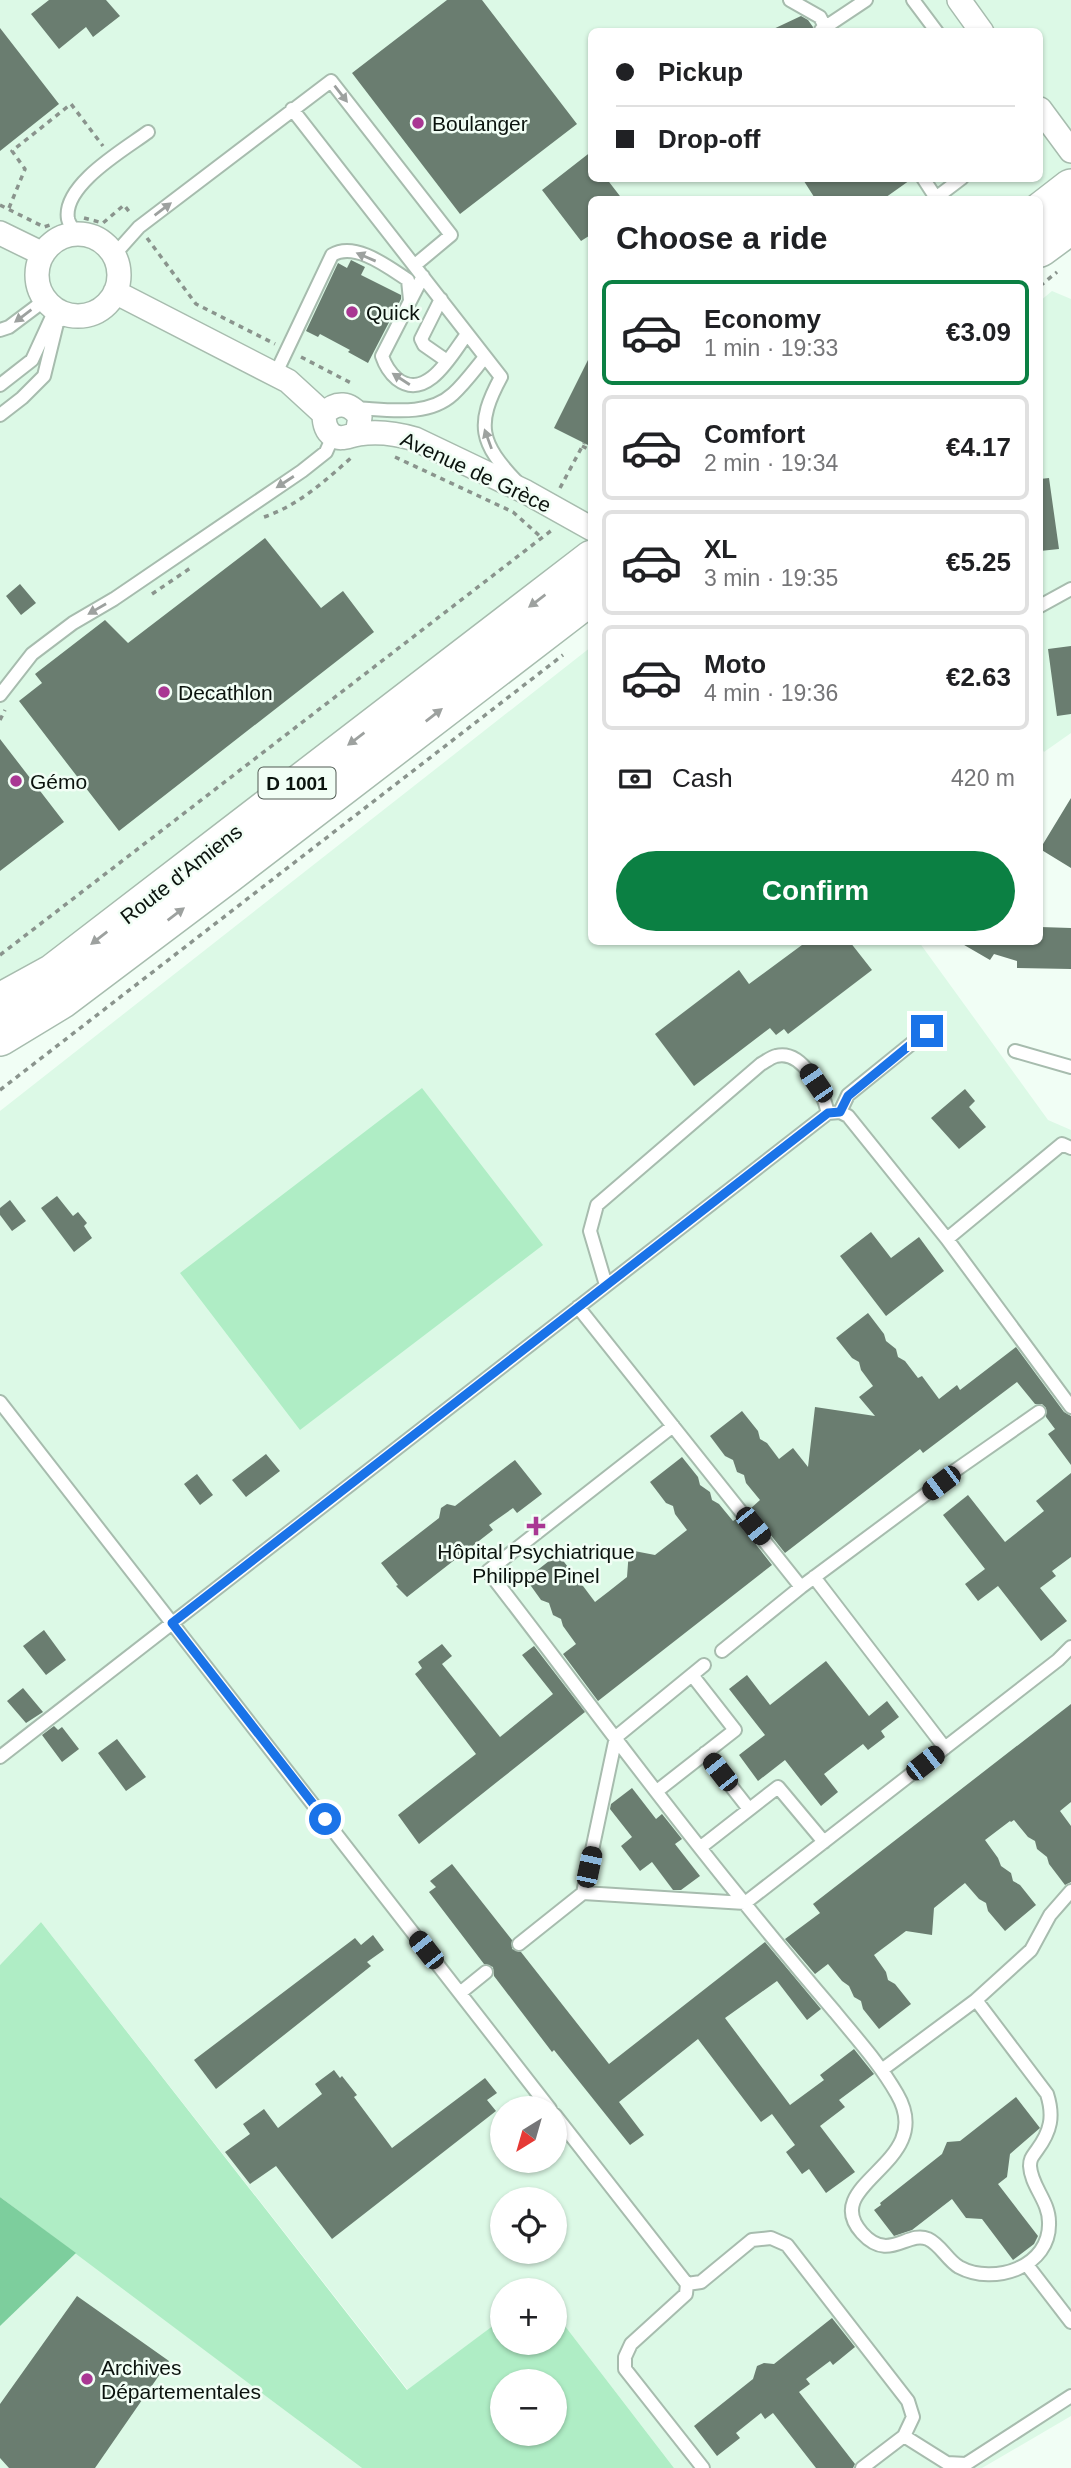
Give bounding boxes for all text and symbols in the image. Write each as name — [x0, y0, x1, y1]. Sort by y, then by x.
text: Pickup — [658, 57, 743, 87]
one-way arrow — [333, 84, 348, 102]
place label: Boulanger — [432, 112, 528, 135]
marker: Boulanger — [410, 115, 426, 131]
text: Drop-off — [658, 124, 761, 154]
one-way arrow — [154, 202, 172, 216]
text: Choose a ride — [616, 220, 828, 256]
one-way arrow — [356, 251, 376, 263]
place label: Quick — [366, 301, 420, 324]
icon: car — [620, 301, 683, 364]
marker: Quick — [344, 304, 360, 320]
text: Economy — [704, 304, 821, 334]
one-way arrow — [15, 309, 33, 324]
text: €3.09 — [946, 317, 1011, 347]
text: 1 min · 19:33 — [704, 335, 838, 361]
one-way arrow — [391, 373, 411, 386]
icon: car — [620, 416, 683, 479]
text: Comfort — [704, 419, 805, 449]
street label: Avenue de Grèce — [397, 427, 555, 517]
one-way arrow — [482, 429, 493, 450]
text: €4.17 — [946, 432, 1011, 462]
text: 2 min · 19:34 — [704, 450, 838, 476]
one-way arrow — [276, 475, 295, 488]
icon: car — [620, 531, 683, 594]
text: XL — [704, 534, 737, 564]
text: €5.25 — [946, 547, 1011, 577]
text: 3 min · 19:35 — [704, 565, 838, 591]
one-way arrow — [528, 593, 546, 607]
one-way arrow — [87, 603, 107, 615]
icon: car — [620, 646, 683, 709]
text: Moto — [704, 649, 766, 679]
text: €2.63 — [946, 662, 1011, 692]
text: 4 min · 19:36 — [704, 680, 838, 706]
place label: Decathlon — [178, 681, 273, 704]
marker: Decathlon — [156, 684, 172, 700]
one-way arrow — [425, 708, 443, 723]
one-way arrow — [347, 731, 365, 745]
icon: cash — [616, 760, 654, 798]
text: Cash — [672, 763, 733, 793]
text: 420 m — [951, 765, 1015, 791]
road number: D 1001 — [258, 768, 336, 798]
place label: Gémo — [30, 770, 87, 793]
marker: Gémo — [8, 773, 24, 789]
street label: Route d'Amiens — [116, 820, 246, 928]
button: Confirm — [616, 851, 1015, 931]
one-way arrow — [167, 907, 185, 921]
one-way arrow — [90, 930, 108, 945]
route end — [911, 1015, 943, 1047]
car — [796, 1060, 837, 1106]
car — [918, 1462, 965, 1504]
car — [732, 1503, 775, 1549]
marker: Hôpital Psychiatrique Philippe Pinel — [526, 1516, 546, 1536]
place label: Hôpital Psychiatrique Philippe Pinel — [437, 1540, 635, 1587]
car — [902, 1742, 949, 1784]
car — [699, 1749, 742, 1795]
route start — [309, 1803, 341, 1835]
car — [575, 1844, 604, 1890]
car — [405, 1927, 448, 1973]
north arrow — [490, 2096, 567, 2174]
map controls — [490, 2096, 567, 2446]
button: locate — [490, 2187, 567, 2264]
button: + — [490, 2278, 567, 2355]
place label: Archives Départementales — [101, 2356, 261, 2403]
button: − — [490, 2369, 567, 2446]
marker: Archives Départementales — [79, 2371, 95, 2387]

